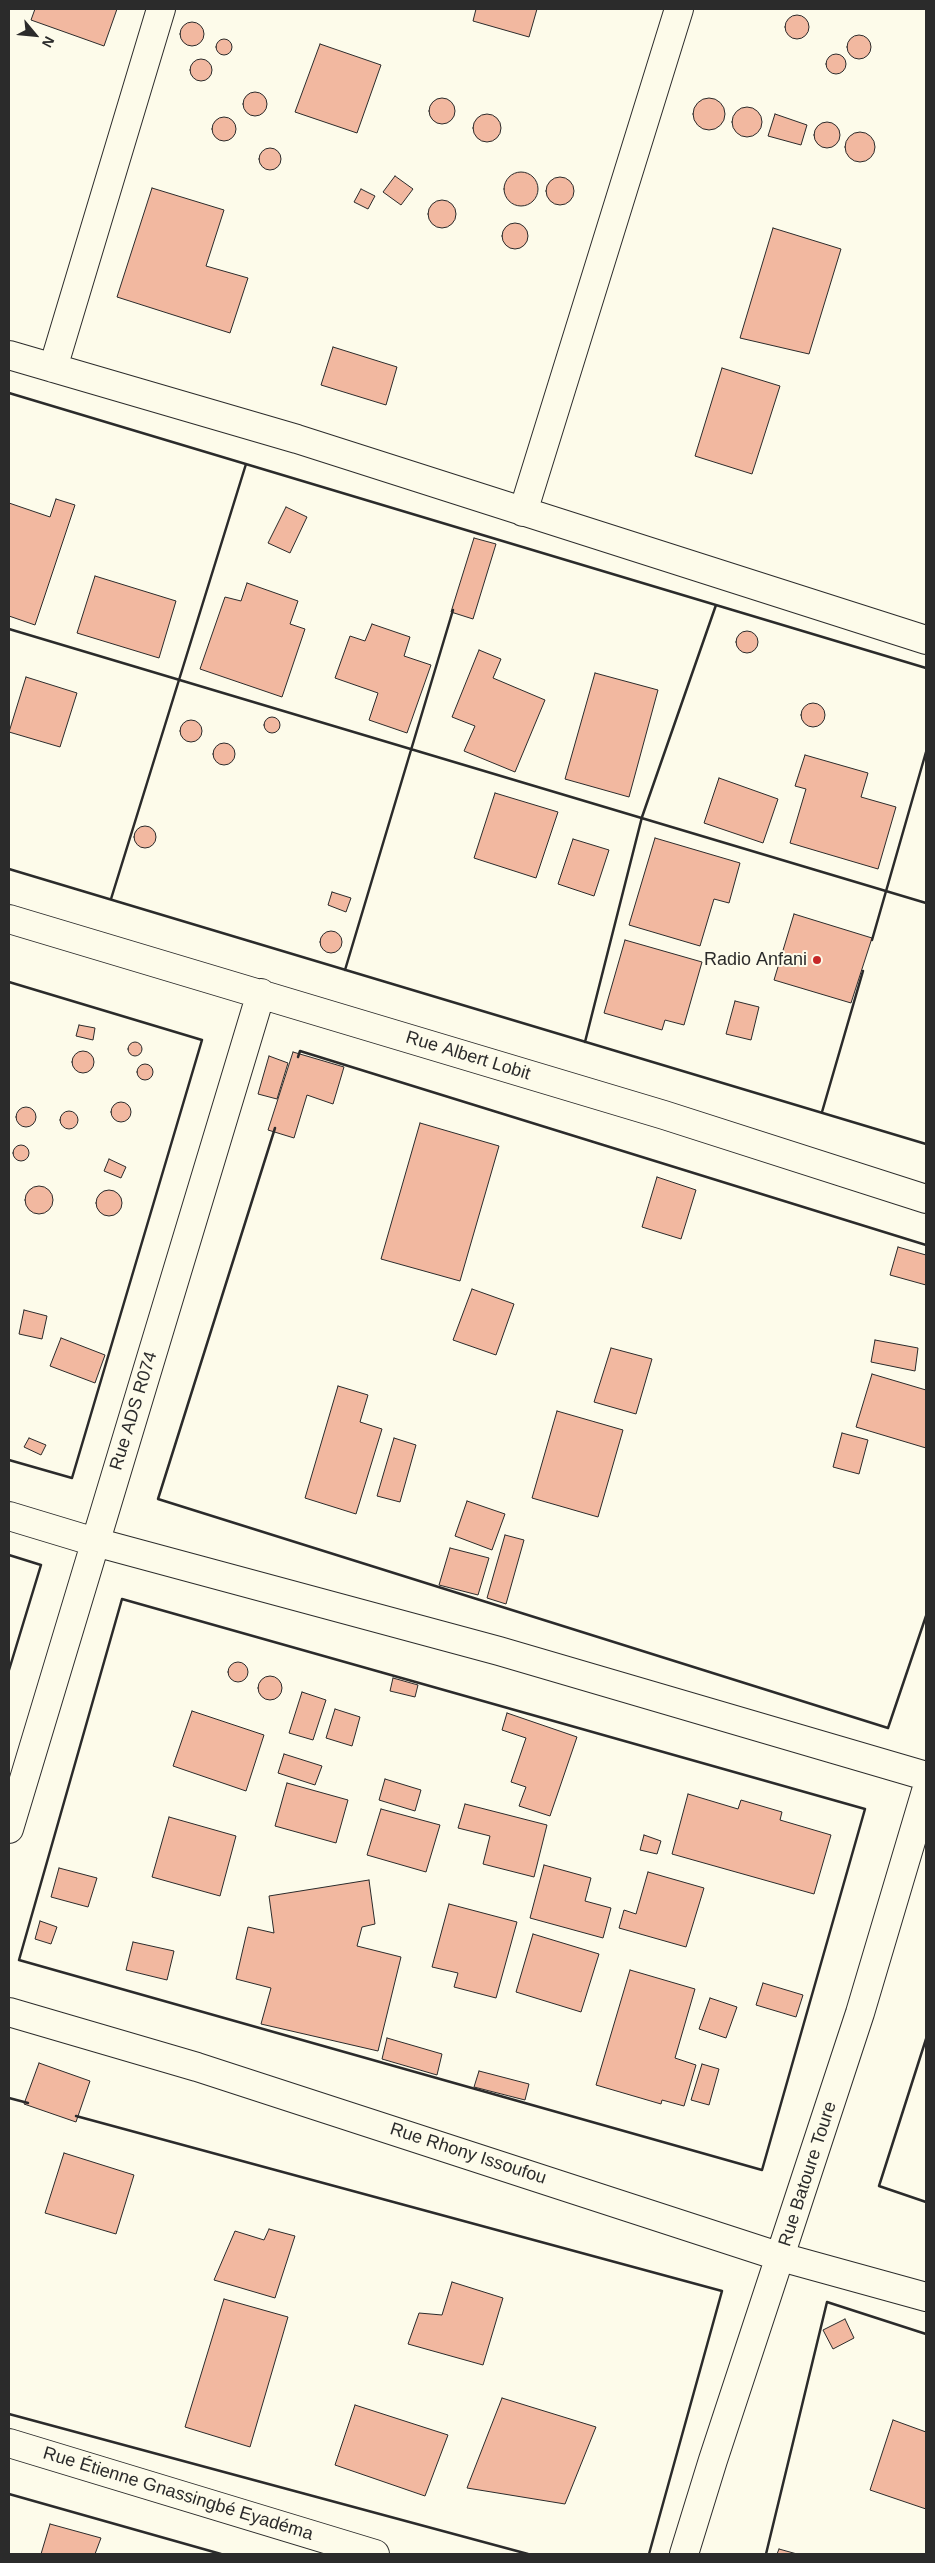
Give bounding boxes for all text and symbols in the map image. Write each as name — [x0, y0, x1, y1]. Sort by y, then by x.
north arrow — [10, 10, 60, 60]
text: N — [39, 34, 58, 50]
place label: Radio Anfani — [704, 949, 807, 971]
marker: Radio Anfani — [811, 954, 823, 966]
street label: Rue Albert Lobit — [403, 1027, 533, 1085]
street label: Rue ADS R074 — [106, 1349, 162, 1473]
street label: Rue Batoure Toure — [774, 2099, 842, 2249]
street label: Rue Rhony Issoufou — [387, 2119, 549, 2189]
street label: Rue Étienne Gnassingbé Eyadéma — [40, 2443, 316, 2545]

